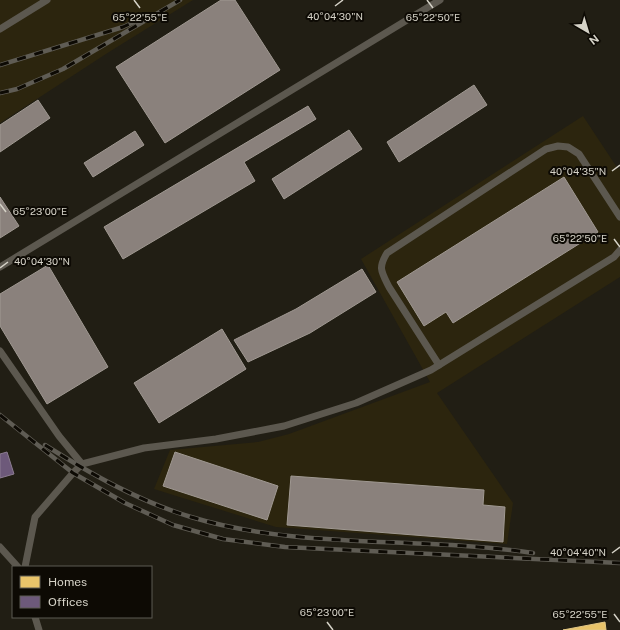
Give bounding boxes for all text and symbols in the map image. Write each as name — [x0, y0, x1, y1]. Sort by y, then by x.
text: 40°04'30"N — [307, 10, 363, 22]
text: 65°22'55"E — [113, 11, 167, 23]
text: 65°22'50"E — [406, 11, 460, 23]
north arrow — [568, 12, 608, 52]
text: N — [587, 33, 601, 47]
text: 40°04'35"N — [550, 165, 606, 177]
text: 65°23'00"E — [13, 205, 67, 217]
text: 65°22'50"E — [553, 232, 607, 244]
text: 40°04'30"N — [14, 255, 70, 267]
text: 40°04'40"N — [550, 546, 606, 558]
legend — [12, 566, 152, 618]
text: Homes — [48, 575, 87, 589]
text: Offices — [48, 595, 88, 609]
text: 65°23'00"E — [300, 606, 354, 618]
text: 65°22'55"E — [553, 608, 607, 620]

